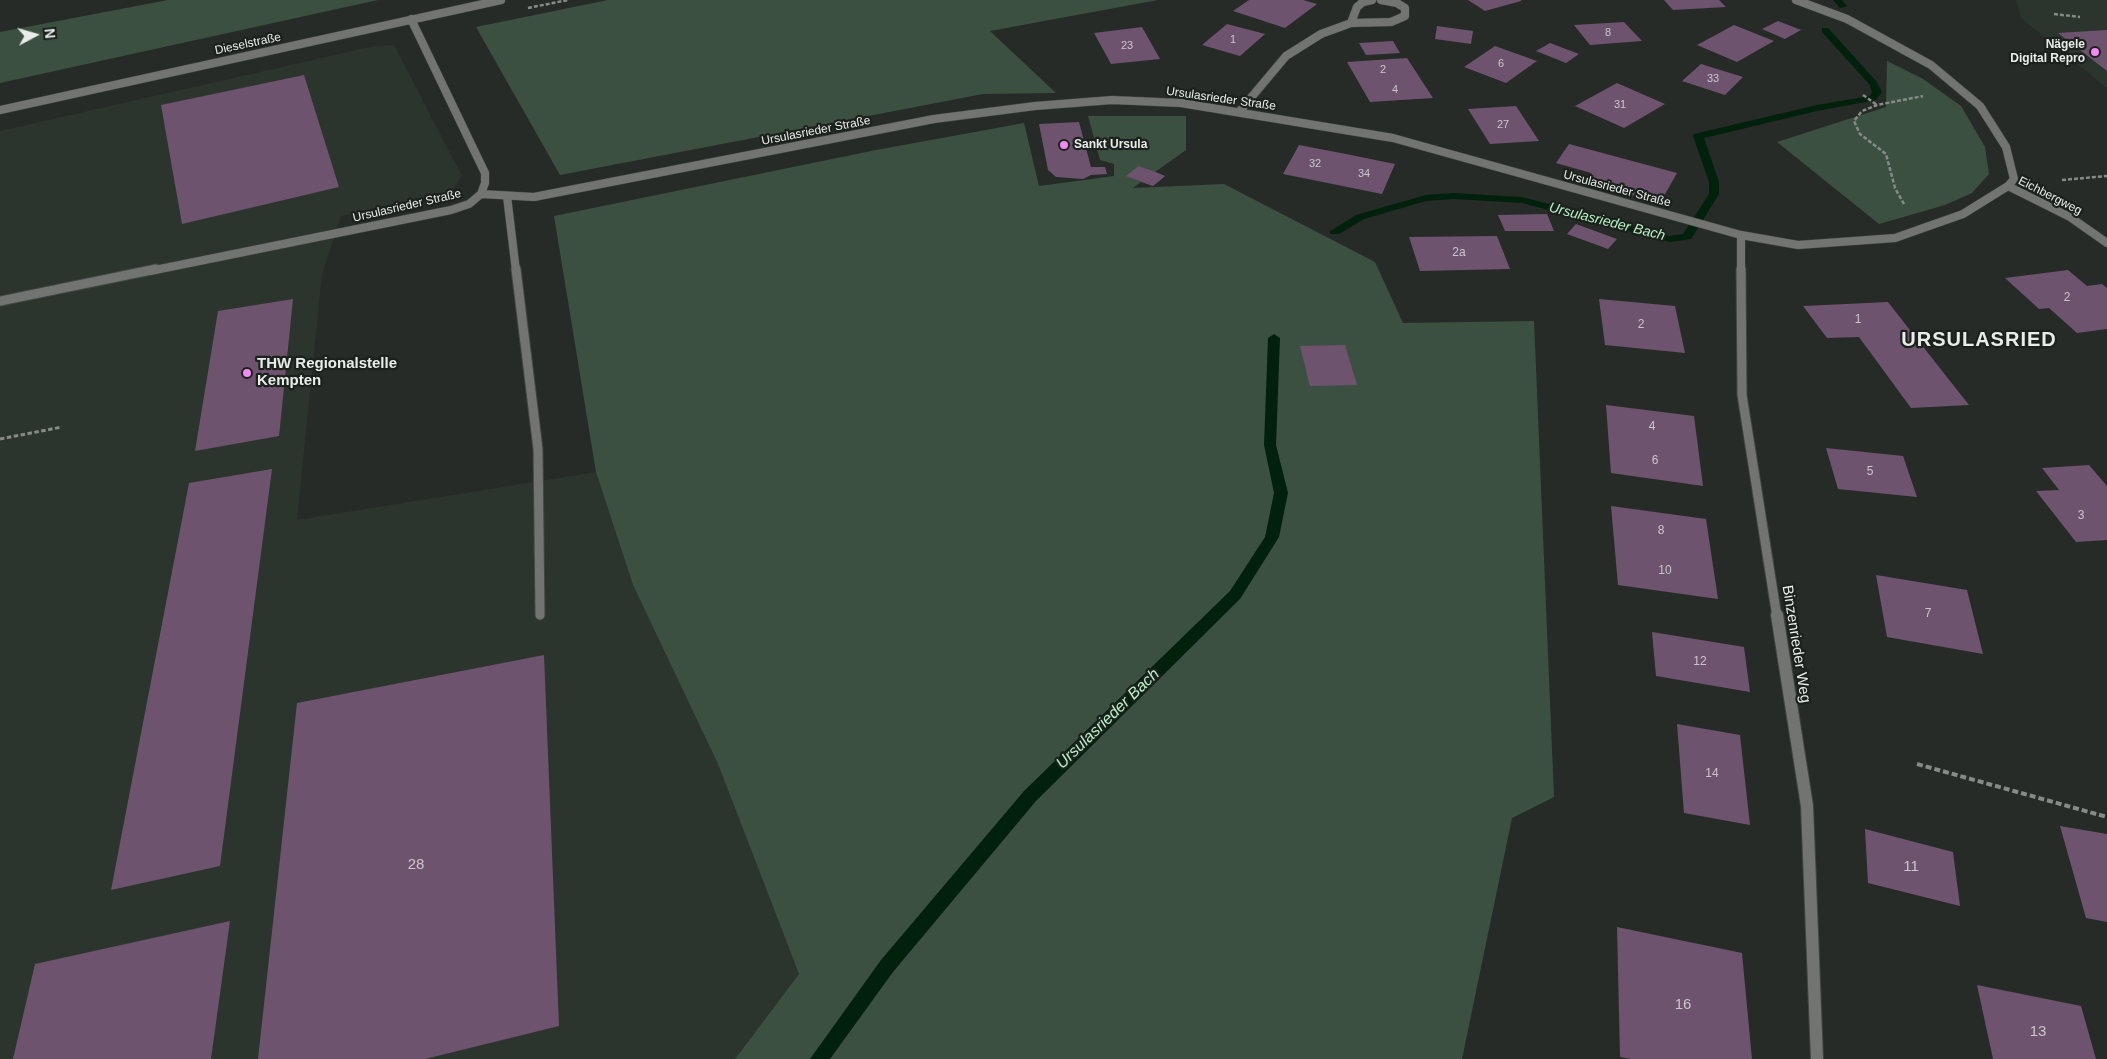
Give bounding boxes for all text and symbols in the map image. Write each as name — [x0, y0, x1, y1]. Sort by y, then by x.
north arrow — [10, 10, 60, 60]
house number: 8 — [1605, 26, 1611, 40]
text: N — [41, 28, 58, 39]
street label: Dieselstraße — [214, 30, 282, 58]
house number: 1 — [1230, 33, 1236, 47]
place label: Nägele Digital Repro — [2010, 38, 2085, 66]
house number: 23 — [1121, 39, 1133, 53]
marker: Nägele Digital Repro — [2089, 46, 2101, 58]
house number: 6 — [1498, 57, 1504, 71]
house number: 2 — [1380, 63, 1386, 77]
house number: 33 — [1707, 72, 1719, 86]
house number: 4 — [1392, 83, 1398, 97]
street label: Ursulasrieder Straße — [1165, 84, 1277, 114]
house number: 31 — [1614, 98, 1626, 112]
street label: Ursulasrieder Straße — [760, 113, 872, 149]
house number: 27 — [1497, 118, 1509, 132]
place label: Sankt Ursula — [1074, 138, 1147, 152]
marker: Sankt Ursula — [1058, 139, 1070, 151]
house number: 32 — [1309, 157, 1321, 171]
house number: 34 — [1358, 167, 1370, 181]
street label: Ursulasrieder Straße — [1562, 168, 1672, 210]
street label: Eichbergweg — [2016, 174, 2084, 218]
street label: Ursulasrieder Straße — [351, 187, 463, 225]
water label: Ursulasrieder Bach — [1547, 199, 1667, 245]
house number: 2a — [1452, 246, 1466, 260]
house number: 2 — [2064, 291, 2070, 305]
house number: 1 — [1855, 313, 1861, 327]
house number: 2 — [1638, 318, 1644, 332]
district label: URSULASRIED — [1900, 328, 2058, 352]
place label: THW Regionalstelle Kempten — [257, 355, 397, 390]
marker: THW Regionalstelle Kempten — [241, 367, 253, 379]
house number: 4 — [1649, 420, 1655, 434]
house number: 6 — [1652, 454, 1658, 468]
house number: 5 — [1867, 465, 1873, 479]
house number: 3 — [2078, 509, 2084, 523]
house number: 8 — [1658, 524, 1664, 538]
house number: 10 — [1658, 564, 1672, 578]
street label: Binzenrieder Weg — [1778, 584, 1814, 704]
house number: 7 — [1925, 607, 1931, 621]
house number: 12 — [1693, 655, 1707, 669]
water label: Ursulasrieder Bach — [1052, 665, 1164, 773]
house number: 14 — [1705, 767, 1719, 781]
house number: 28 — [408, 856, 424, 874]
house number: 11 — [1903, 858, 1919, 876]
house number: 16 — [1675, 996, 1691, 1014]
house number: 13 — [2030, 1023, 2046, 1041]

